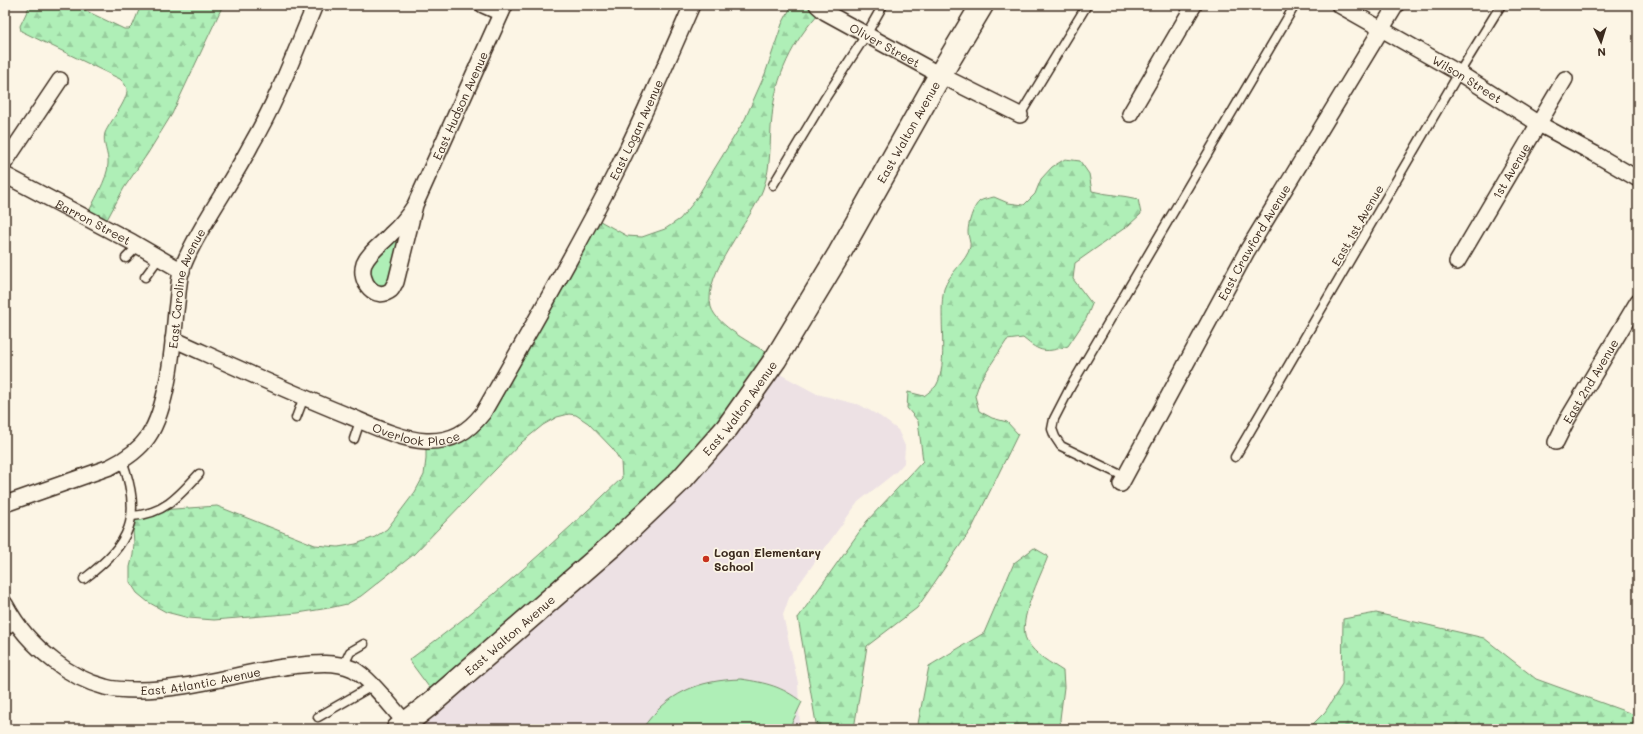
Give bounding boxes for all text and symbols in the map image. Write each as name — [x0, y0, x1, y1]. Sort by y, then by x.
street label: Oliver Street — [847, 19, 923, 71]
north arrow — [1581, 22, 1621, 62]
text: N — [1597, 45, 1606, 60]
street label: East Hudson Avenue — [428, 49, 491, 162]
street label: Wilson Street — [1429, 52, 1505, 106]
street label: East Logan Avenue — [605, 77, 666, 183]
street label: East Walton Avenue — [873, 78, 943, 186]
street label: 1st Avenue — [1488, 140, 1534, 201]
street label: East Crawford Avenue — [1214, 181, 1294, 303]
street label: East 1st Avenue — [1327, 182, 1387, 268]
street label: Barron Street — [53, 195, 134, 248]
street label: East Caroline Avenue — [164, 225, 208, 349]
street label: East 2nd Avenue — [1559, 336, 1622, 426]
street label: East Walton Avenue — [699, 357, 780, 459]
street label: Overlook Place — [370, 419, 462, 449]
place label: Logan Elementary School — [714, 544, 822, 574]
marker: Logan Elementary School — [701, 554, 711, 564]
street label: East Walton Avenue — [461, 591, 558, 679]
street label: East Atlantic Avenue — [140, 663, 262, 698]

